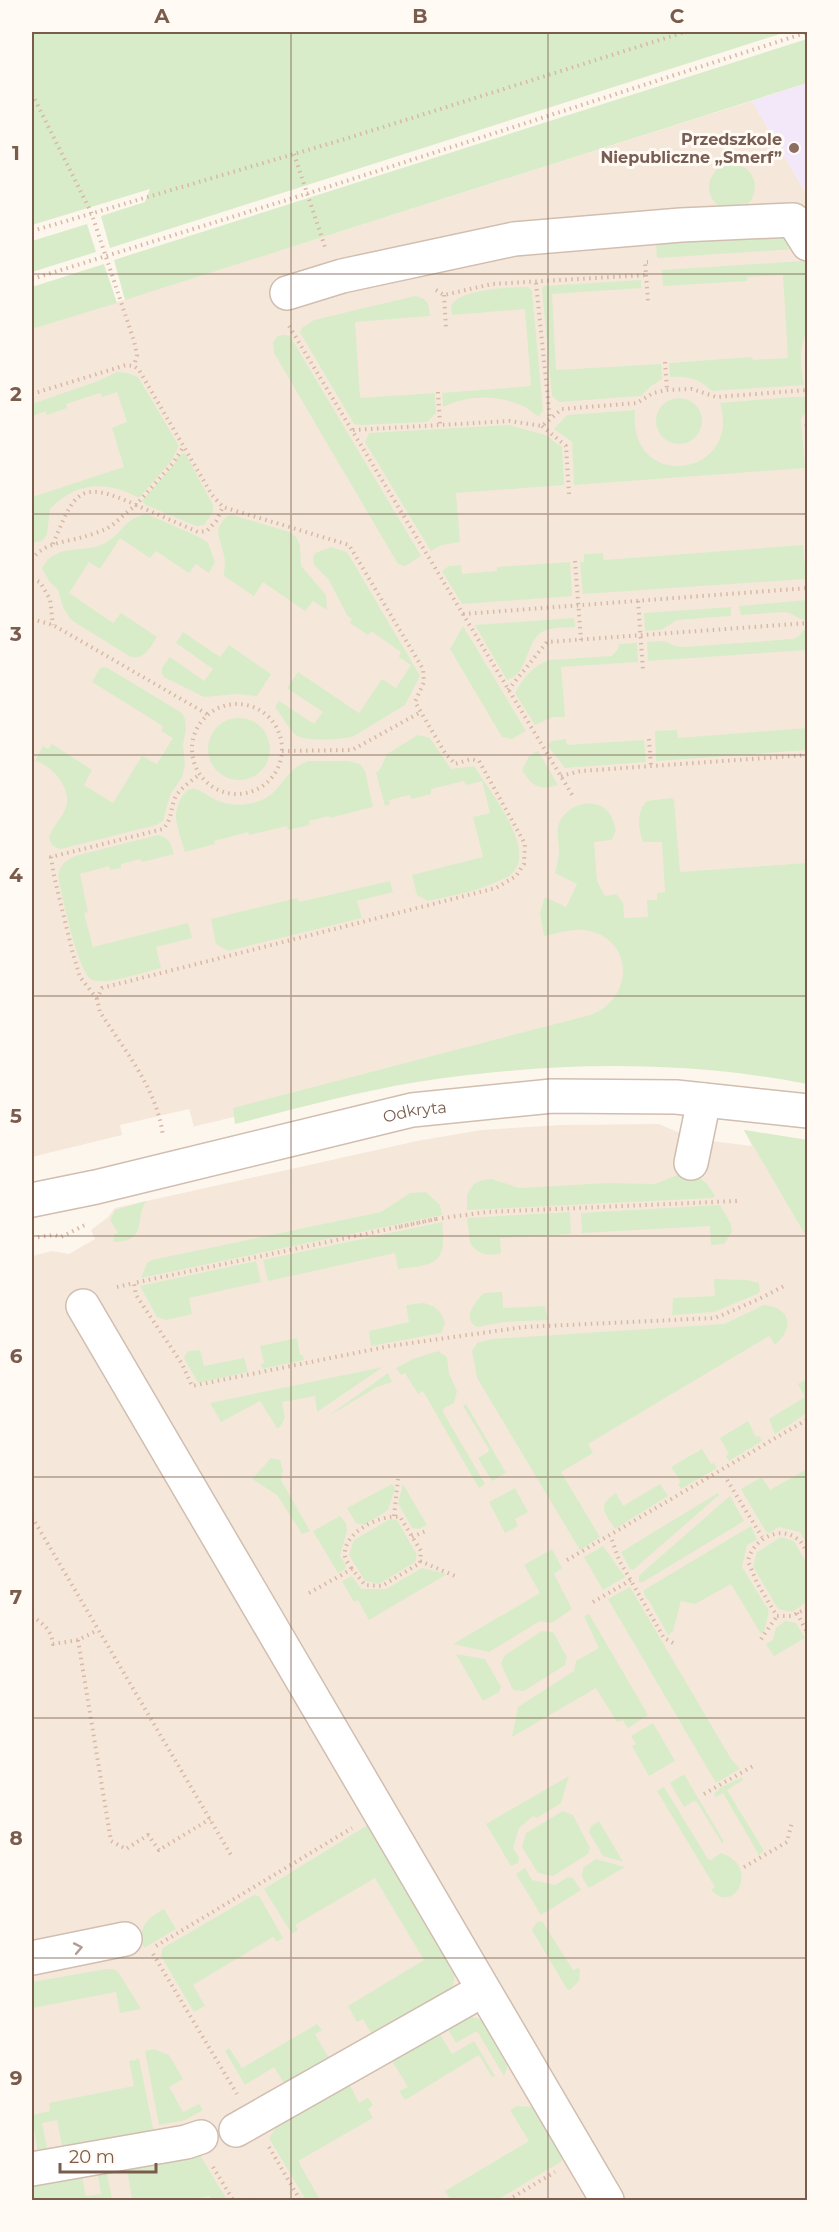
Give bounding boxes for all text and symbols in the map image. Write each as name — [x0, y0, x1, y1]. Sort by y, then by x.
text: A — [153, 4, 170, 28]
text: B — [412, 4, 428, 28]
text: C — [670, 4, 685, 28]
place label: Przedszkole Niepubliczne „Smerf” — [600, 130, 782, 167]
text: 1 — [12, 141, 20, 165]
marker: Przedszkole Niepubliczne „Smerf” — [787, 141, 801, 155]
text: 2 — [10, 382, 22, 406]
text: 3 — [9, 622, 22, 646]
text: 4 — [9, 863, 23, 887]
street label: Odkryta — [381, 1097, 447, 1126]
text: 5 — [10, 1104, 22, 1128]
text: 6 — [10, 1344, 23, 1368]
text: 7 — [10, 1585, 22, 1609]
text: 8 — [9, 1826, 23, 1850]
one-way arrow — [73, 1942, 83, 1955]
text: 9 — [10, 2066, 22, 2090]
scale bar — [60, 2136, 156, 2174]
text: 20 m — [69, 2146, 115, 2168]

